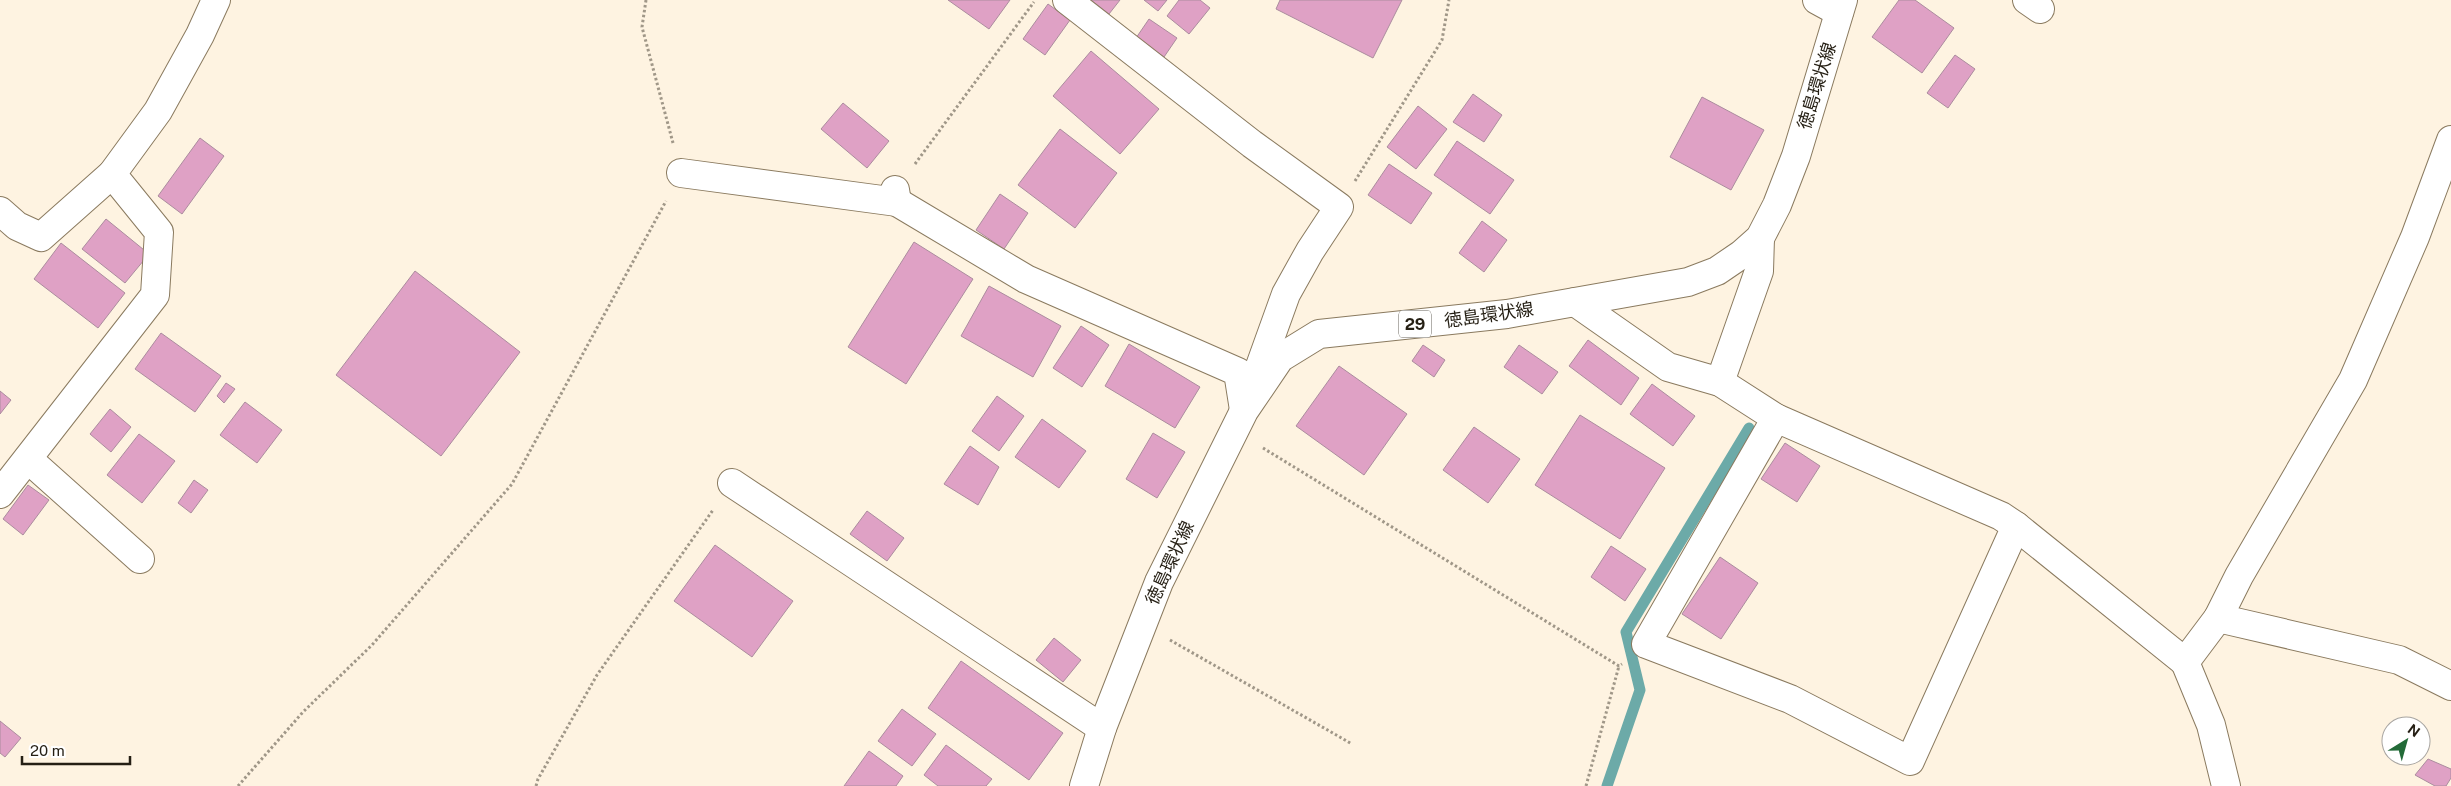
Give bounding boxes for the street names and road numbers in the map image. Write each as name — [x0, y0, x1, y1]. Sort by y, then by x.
street label: 徳島環状線 — [1793, 40, 1840, 132]
street label: 徳島環状線 — [1443, 298, 1535, 331]
road number: 29 — [1399, 310, 1431, 338]
street label: 徳島環状線 — [1141, 518, 1198, 608]

